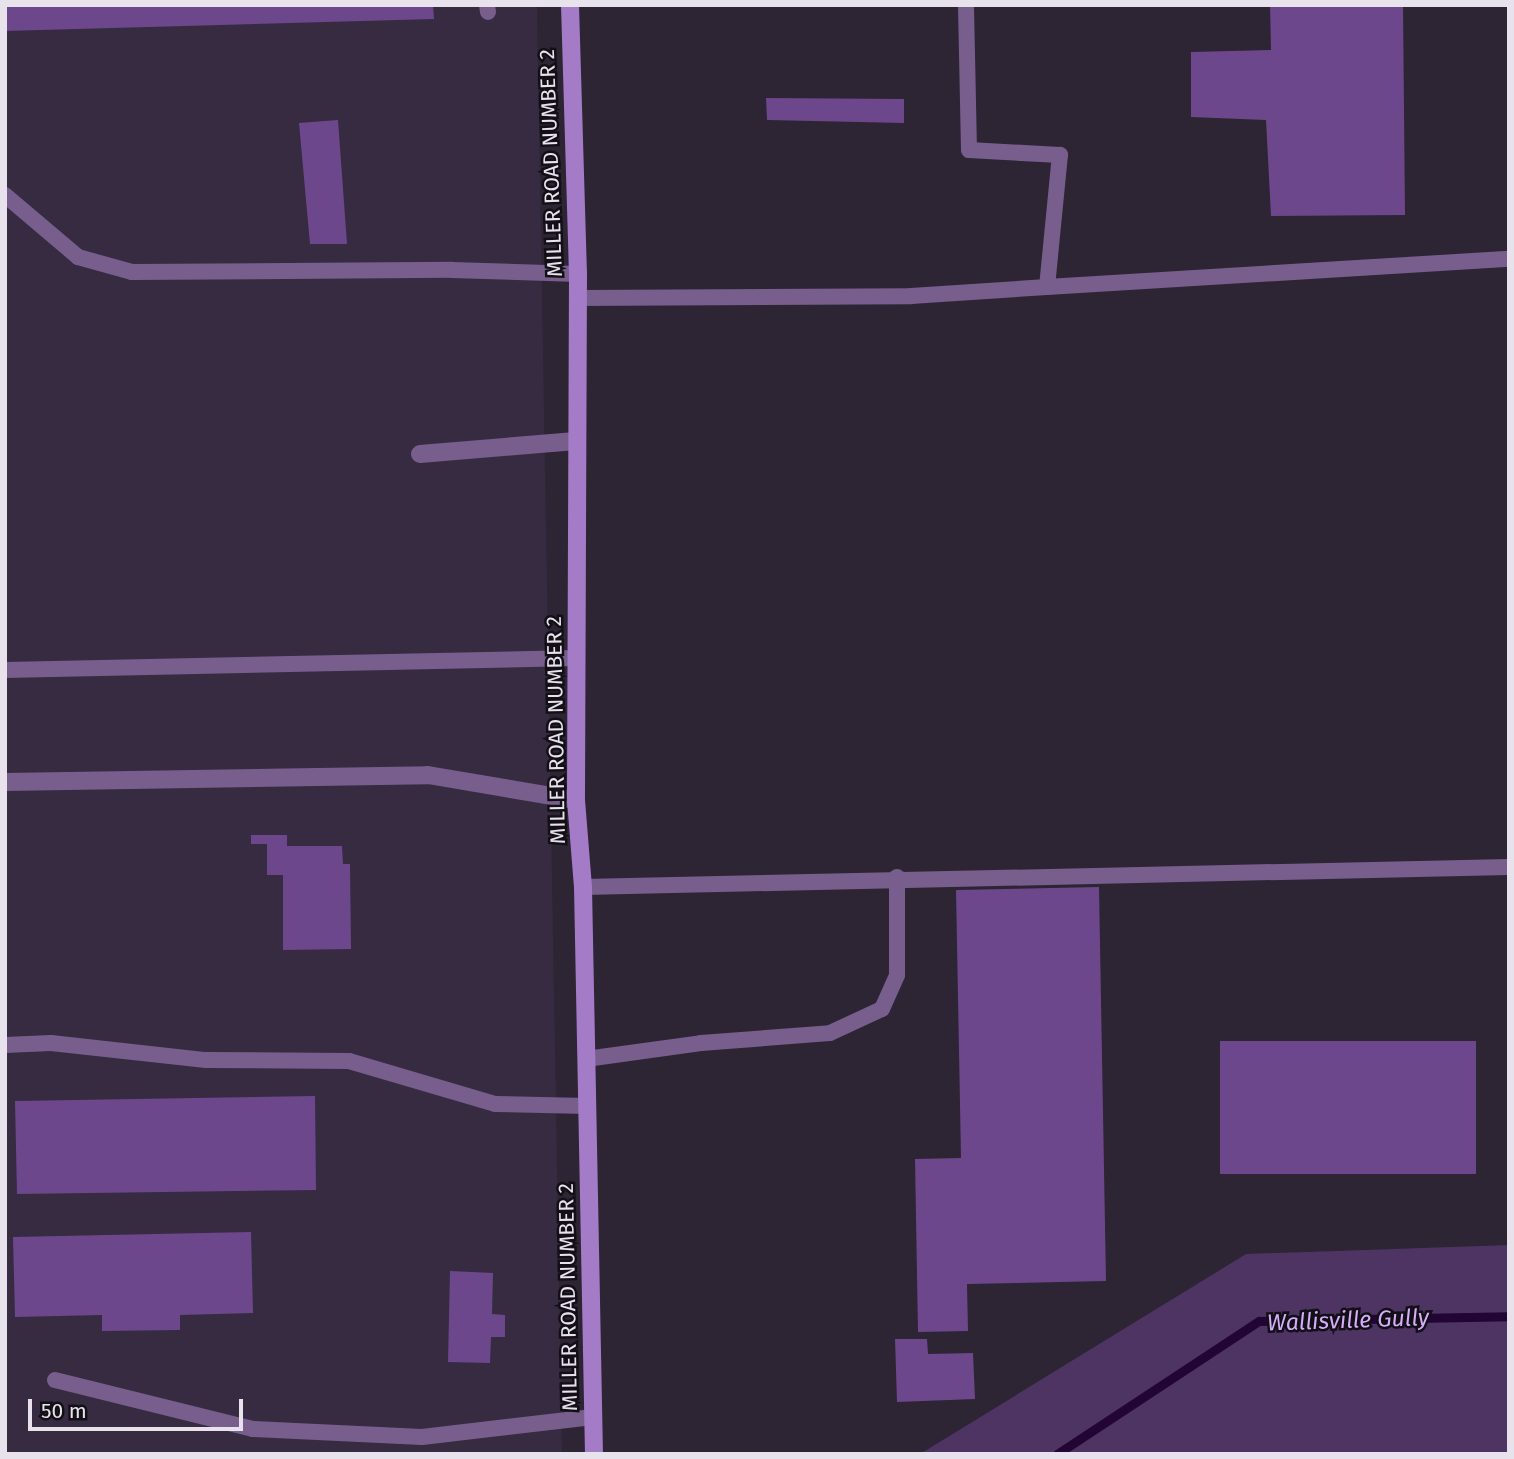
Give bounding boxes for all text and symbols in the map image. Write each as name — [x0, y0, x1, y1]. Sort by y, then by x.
street label: MILLER ROAD NUMBER 2 — [534, 49, 568, 277]
street label: MILLER ROAD NUMBER 2 — [541, 616, 571, 844]
street label: MILLER ROAD NUMBER 2 — [553, 1183, 583, 1411]
water label: Wallisville Gully — [1267, 1303, 1429, 1337]
scale bar — [32, 1386, 247, 1430]
text: 50 m — [41, 1398, 87, 1424]

